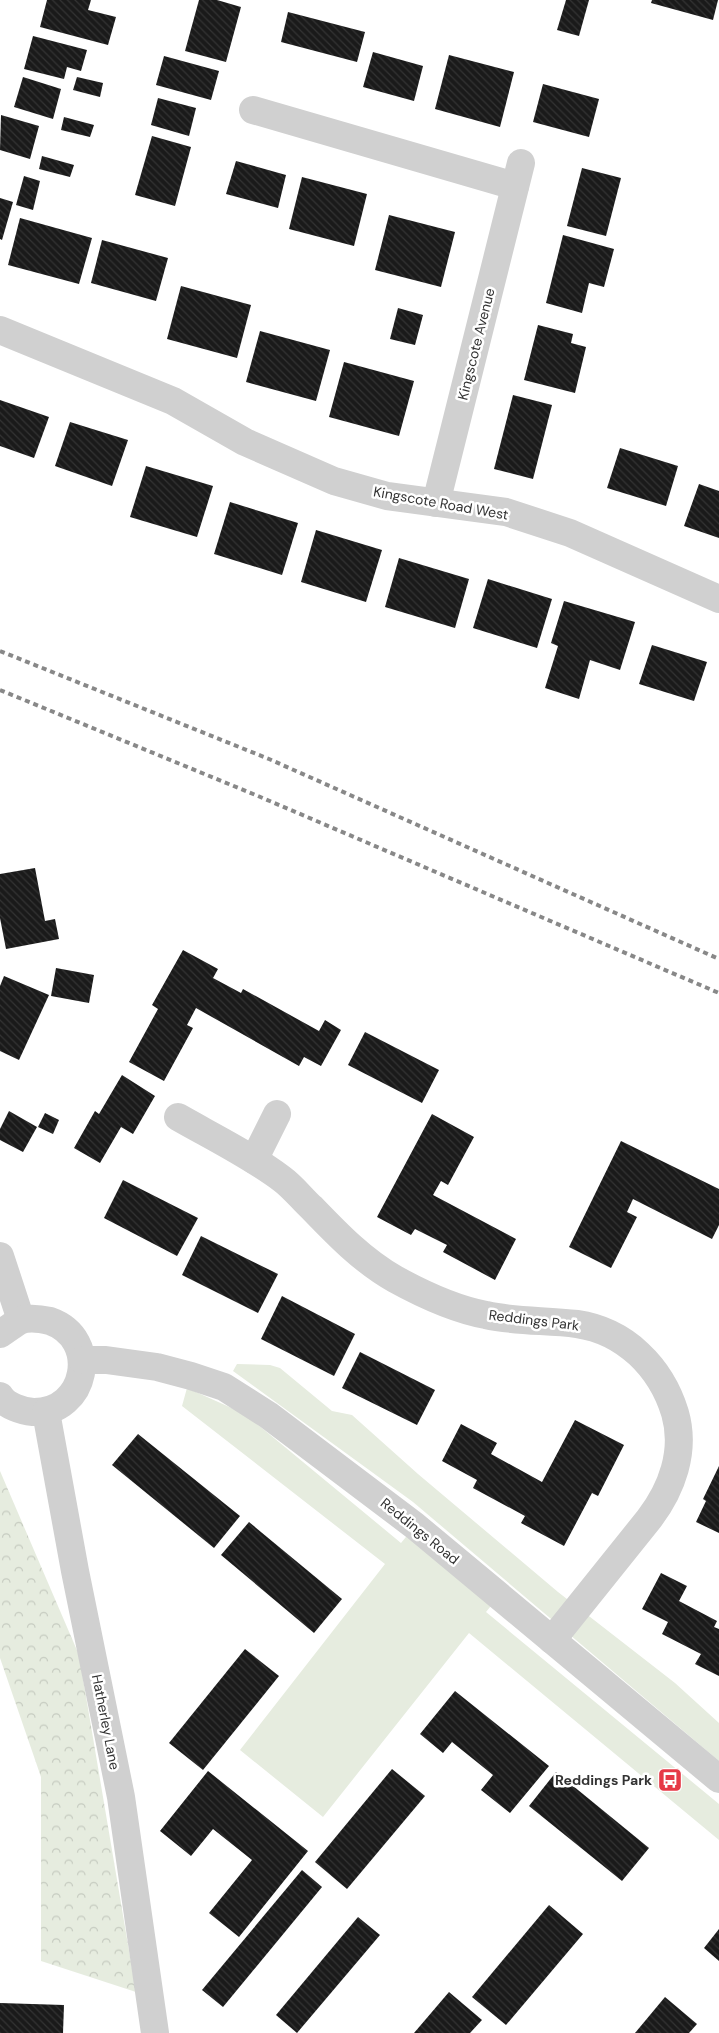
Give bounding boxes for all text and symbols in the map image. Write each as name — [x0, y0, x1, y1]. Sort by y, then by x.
street label: Kingscote Avenue — [453, 286, 499, 402]
street label: Kingscote Road West — [372, 482, 510, 524]
street label: Reddings Park — [488, 1306, 580, 1334]
street label: Reddings Road — [377, 1494, 463, 1568]
street label: Hatherley Lane — [88, 1673, 124, 1771]
bus stop icon: Reddings Park — [657, 1767, 683, 1793]
place label: Reddings Park — [555, 1771, 652, 1789]

